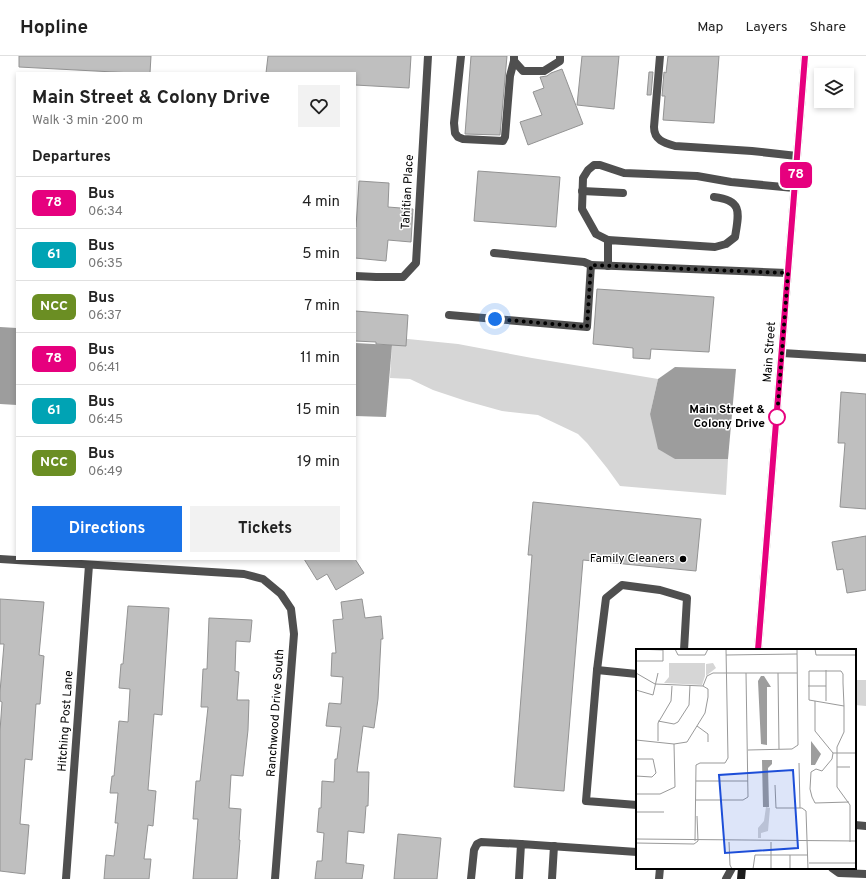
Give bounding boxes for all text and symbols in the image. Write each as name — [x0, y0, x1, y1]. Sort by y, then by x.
text: Hopline — [20, 16, 88, 40]
text: Map — [697, 19, 723, 36]
text: Layers — [745, 19, 787, 36]
text: Share — [809, 19, 846, 36]
map controls — [814, 68, 854, 108]
button: layers — [814, 68, 854, 108]
button: heart — [298, 85, 340, 127]
text: Main Street & Colony Drive — [32, 86, 270, 110]
text: Walk · 3 min · 200 m — [32, 113, 143, 129]
text: Departures — [32, 148, 111, 167]
street label: Tahitian Place — [398, 154, 418, 230]
line badge: 78 — [778, 162, 814, 188]
text: 78 — [788, 166, 804, 183]
text: Bus — [88, 185, 115, 204]
text: 4 min — [302, 193, 340, 212]
text: 78 — [46, 194, 62, 211]
text: 06:34 — [88, 204, 123, 220]
text: Bus — [88, 237, 115, 256]
text: 5 min — [302, 245, 340, 264]
text: 61 — [47, 246, 61, 263]
text: 06:35 — [88, 256, 123, 272]
text: Bus — [88, 289, 115, 308]
text: 7 min — [304, 297, 340, 316]
text: NCC — [40, 298, 68, 315]
text: 06:37 — [88, 308, 122, 324]
your location — [485, 309, 505, 329]
street label: Main Street — [760, 321, 780, 383]
text: Bus — [88, 341, 115, 360]
text: 11 min — [300, 349, 340, 368]
text: 78 — [46, 350, 62, 367]
text: 06:41 — [88, 360, 120, 376]
text: Bus — [88, 393, 115, 412]
text: 15 min — [297, 401, 340, 420]
text: 61 — [47, 402, 61, 419]
place label: Main Street & Colony Drive — [689, 402, 765, 432]
marker: Main Street & Colony Drive — [768, 408, 786, 426]
text: 06:45 — [88, 412, 123, 428]
text: Bus — [88, 445, 115, 464]
text: 19 min — [297, 453, 340, 472]
text: NCC — [40, 454, 68, 471]
text: 06:49 — [88, 464, 123, 480]
button: Directions — [32, 506, 182, 552]
button: Tickets — [190, 506, 340, 552]
place label: Family Cleaners — [590, 551, 675, 567]
marker: Family Cleaners — [678, 554, 688, 564]
street label: Ranchwood Drive South — [264, 648, 288, 778]
inset map — [636, 649, 856, 869]
street label: Hitching Post Lane — [54, 670, 78, 772]

